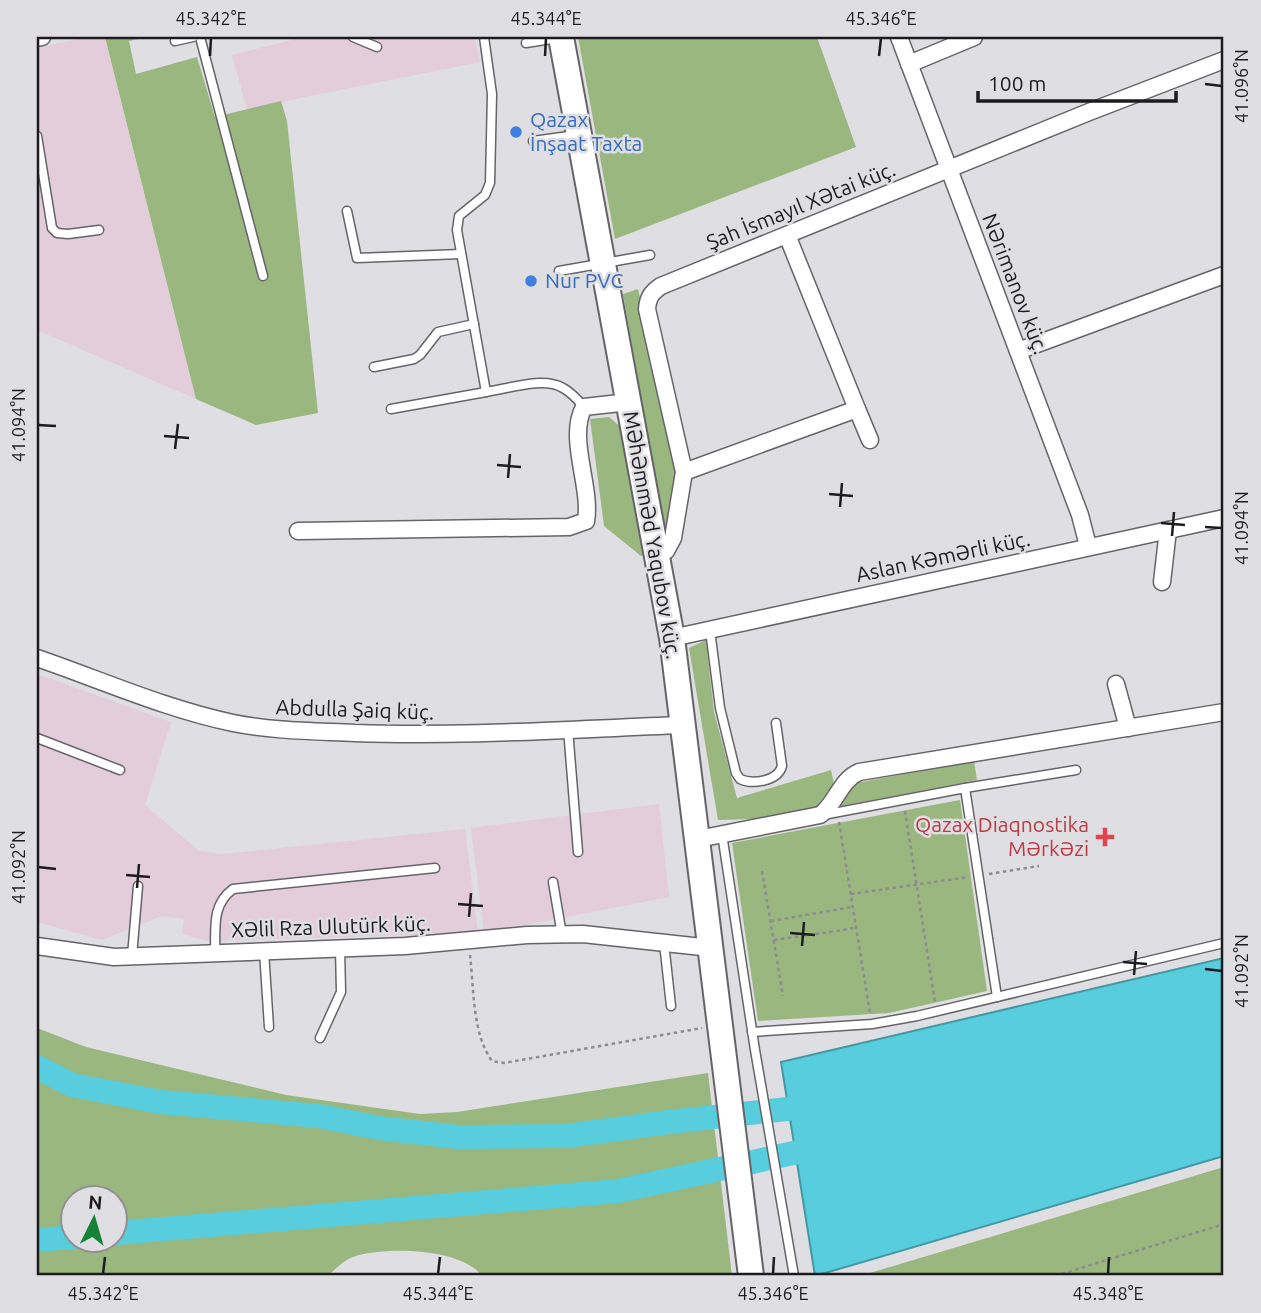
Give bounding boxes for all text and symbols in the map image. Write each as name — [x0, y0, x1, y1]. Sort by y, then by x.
text: 45.342°E — [175, 8, 247, 28]
text: 45.344°E — [510, 8, 582, 28]
text: 45.346°E — [845, 8, 917, 28]
text: 41.096°N — [1231, 49, 1251, 123]
scale bar — [978, 60, 1175, 104]
text: 100 m — [988, 71, 1046, 95]
place label: Qazax İnşaat Taxta — [530, 107, 642, 155]
marker: Qazax İnşaat Taxta — [508, 124, 524, 140]
street label: Şah İsmayıl Xətai küç. — [703, 156, 899, 254]
street label: Nərimanov küç. — [978, 210, 1054, 357]
place label: Nur PVC — [545, 268, 623, 292]
marker: Nur PVC — [523, 273, 539, 289]
text: 41.094°N — [8, 388, 28, 462]
street label: Məhəmməd Yaqubov küç. — [619, 409, 687, 661]
text: 41.094°N — [1231, 491, 1251, 565]
street label: Aslan Kəmərli küç. — [854, 526, 1032, 586]
street label: Abdulla Şaiq küç. — [275, 694, 435, 724]
place label: Qazax Diaqnostika Mərkəzi — [915, 812, 1089, 860]
marker: Qazax Diaqnostika Mərkəzi — [1095, 827, 1115, 847]
text: 41.092°N — [8, 830, 28, 904]
street label: Xəlil Rza Ulutürk küç. — [231, 911, 431, 941]
text: 41.092°N — [1231, 934, 1251, 1008]
north arrow — [60, 1184, 130, 1254]
text: N — [87, 1190, 104, 1214]
text: 45.342°E — [67, 1283, 139, 1303]
text: 45.344°E — [402, 1283, 474, 1303]
text: 45.346°E — [737, 1283, 809, 1303]
text: 45.348°E — [1072, 1283, 1144, 1303]

